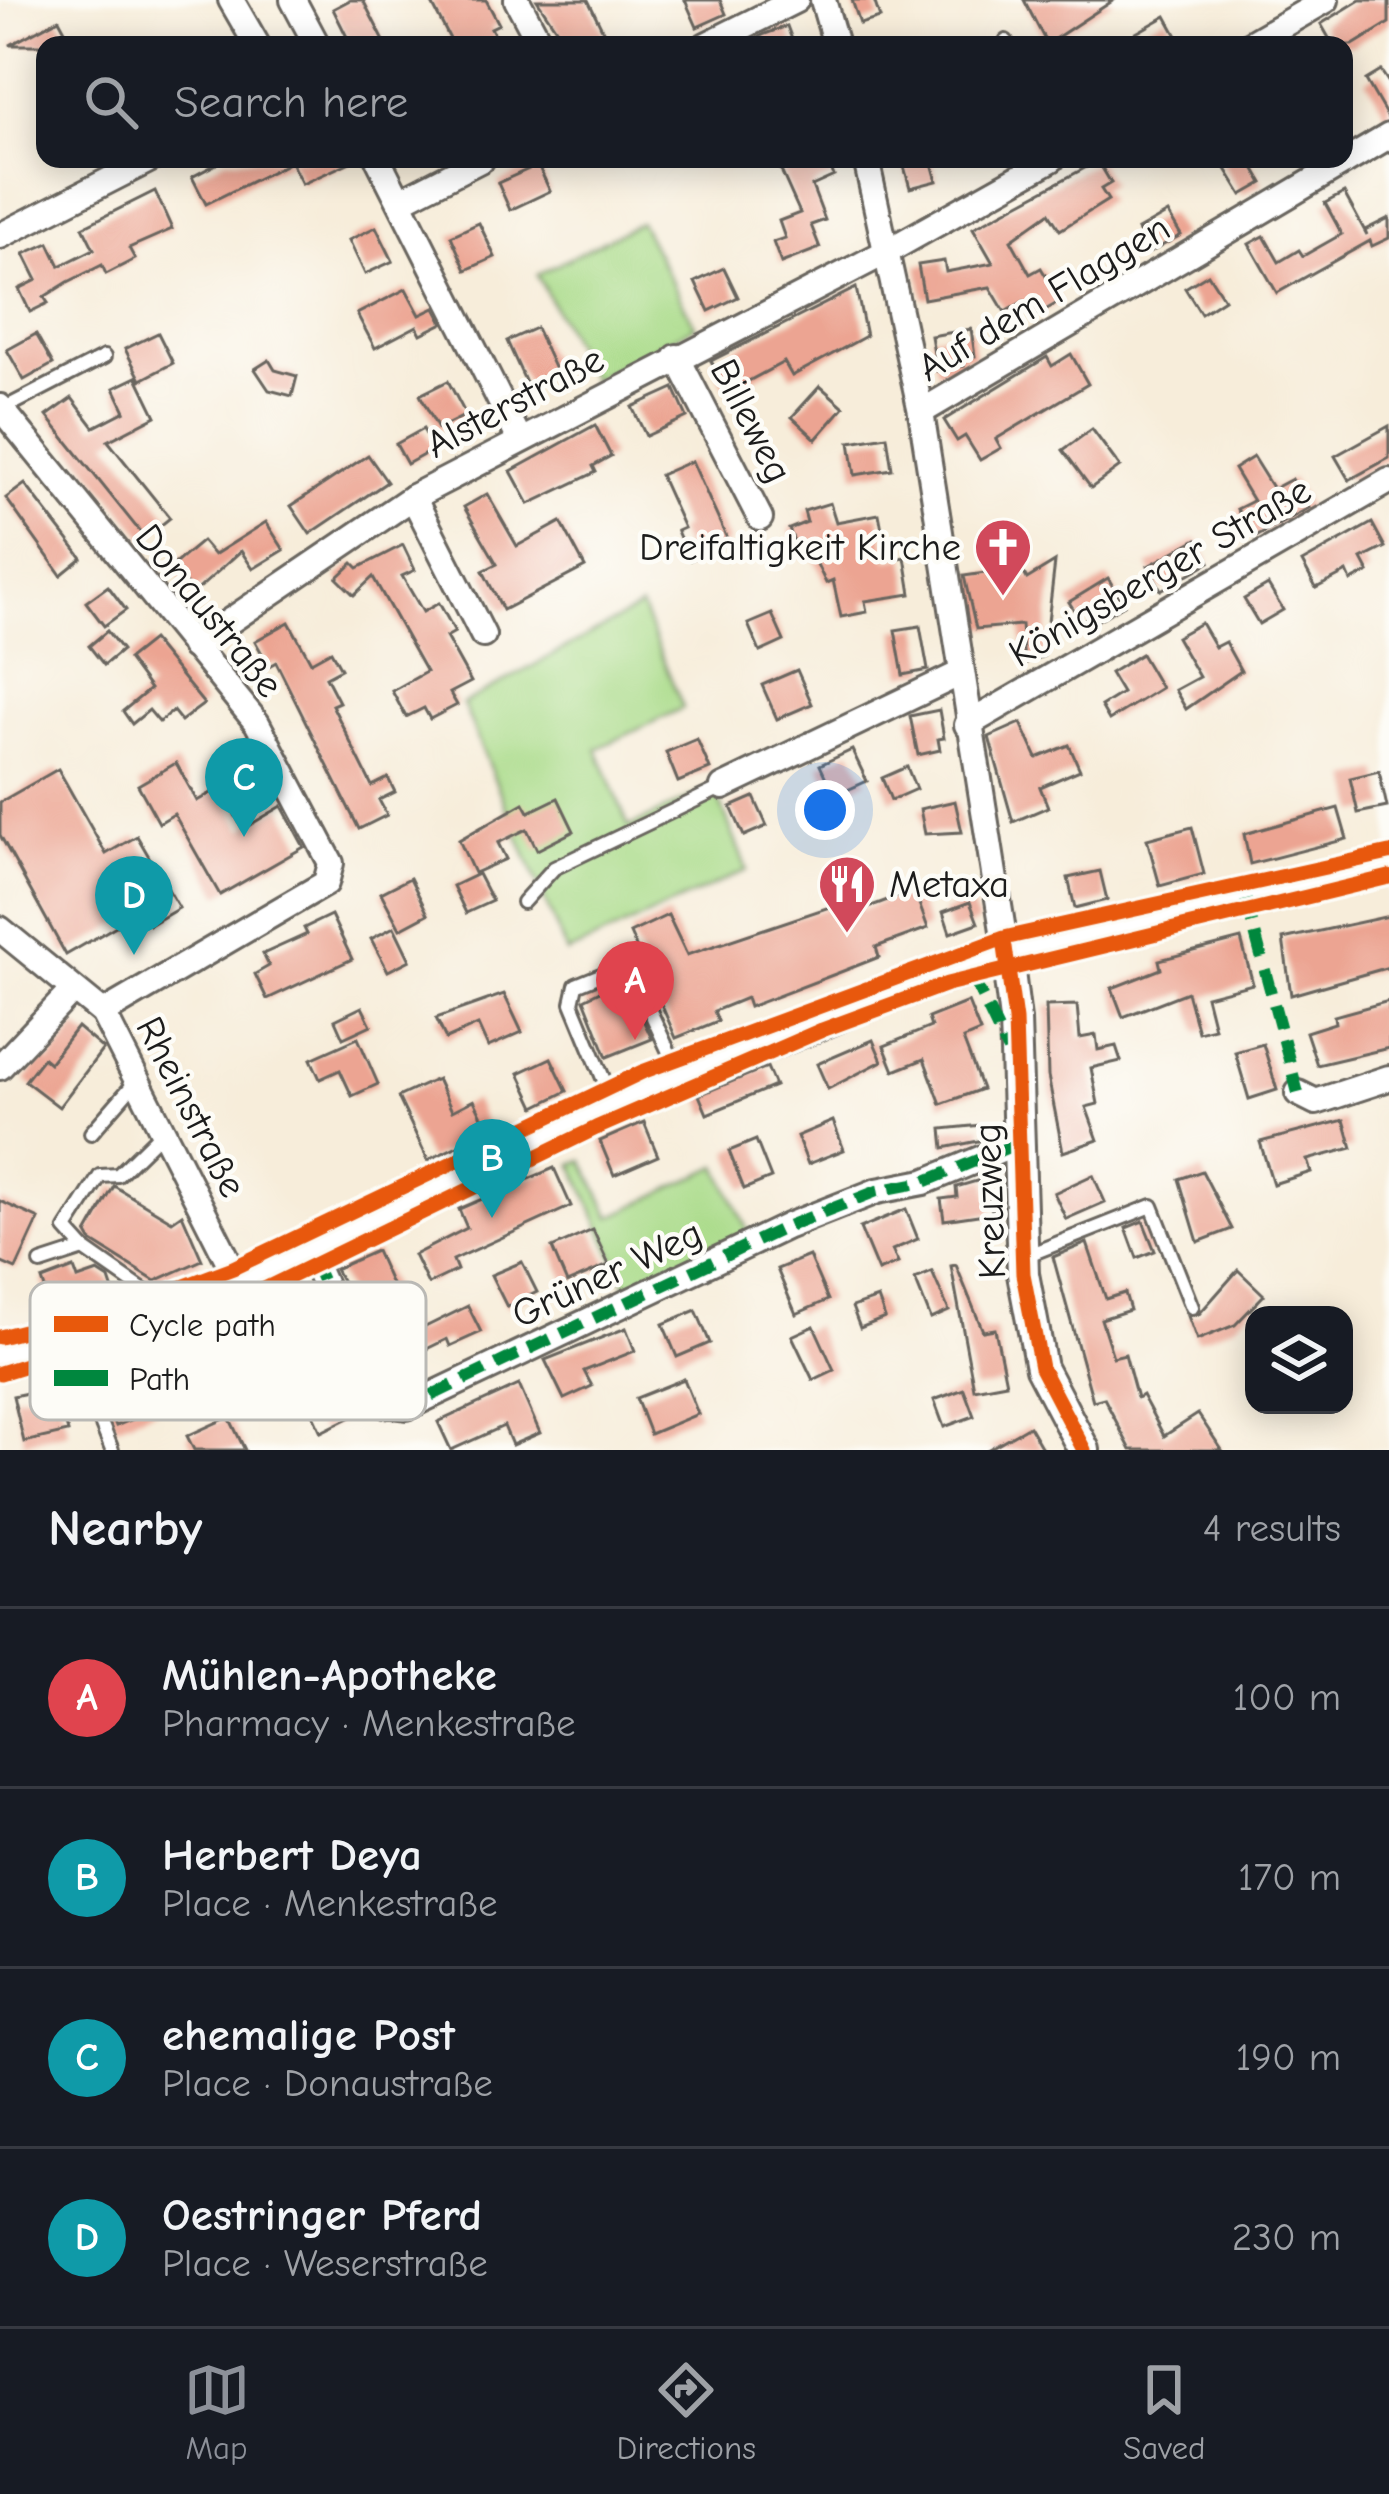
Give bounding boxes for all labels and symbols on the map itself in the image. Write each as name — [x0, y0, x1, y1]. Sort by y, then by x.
street label: Auf dem Flaggen — [910, 205, 1178, 391]
street label: Alsterstraße — [418, 336, 612, 468]
street label: Billeweg — [701, 352, 801, 490]
street label: Königsberger Straße — [1001, 467, 1319, 677]
street label: Donaustraße — [126, 516, 292, 706]
church icon: Dreifaltigkeit Kirche — [972, 516, 1034, 598]
place label: Dreifaltigkeit Kirche — [639, 525, 961, 570]
pin: C — [205, 738, 283, 837]
your location — [795, 780, 855, 840]
restaurant icon: Metaxa — [816, 853, 878, 935]
pin: D — [95, 856, 173, 955]
place label: Metaxa — [889, 862, 1009, 907]
pin: A — [596, 941, 674, 1040]
street label: Rheinstraße — [126, 1009, 256, 1205]
pin: B — [453, 1119, 531, 1218]
street label: Kreuzweg — [965, 1122, 1015, 1280]
street label: Grüner Weg — [505, 1210, 709, 1338]
legend — [30, 1282, 426, 1420]
text: Cycle path — [129, 1306, 276, 1344]
text: Path — [129, 1360, 190, 1398]

